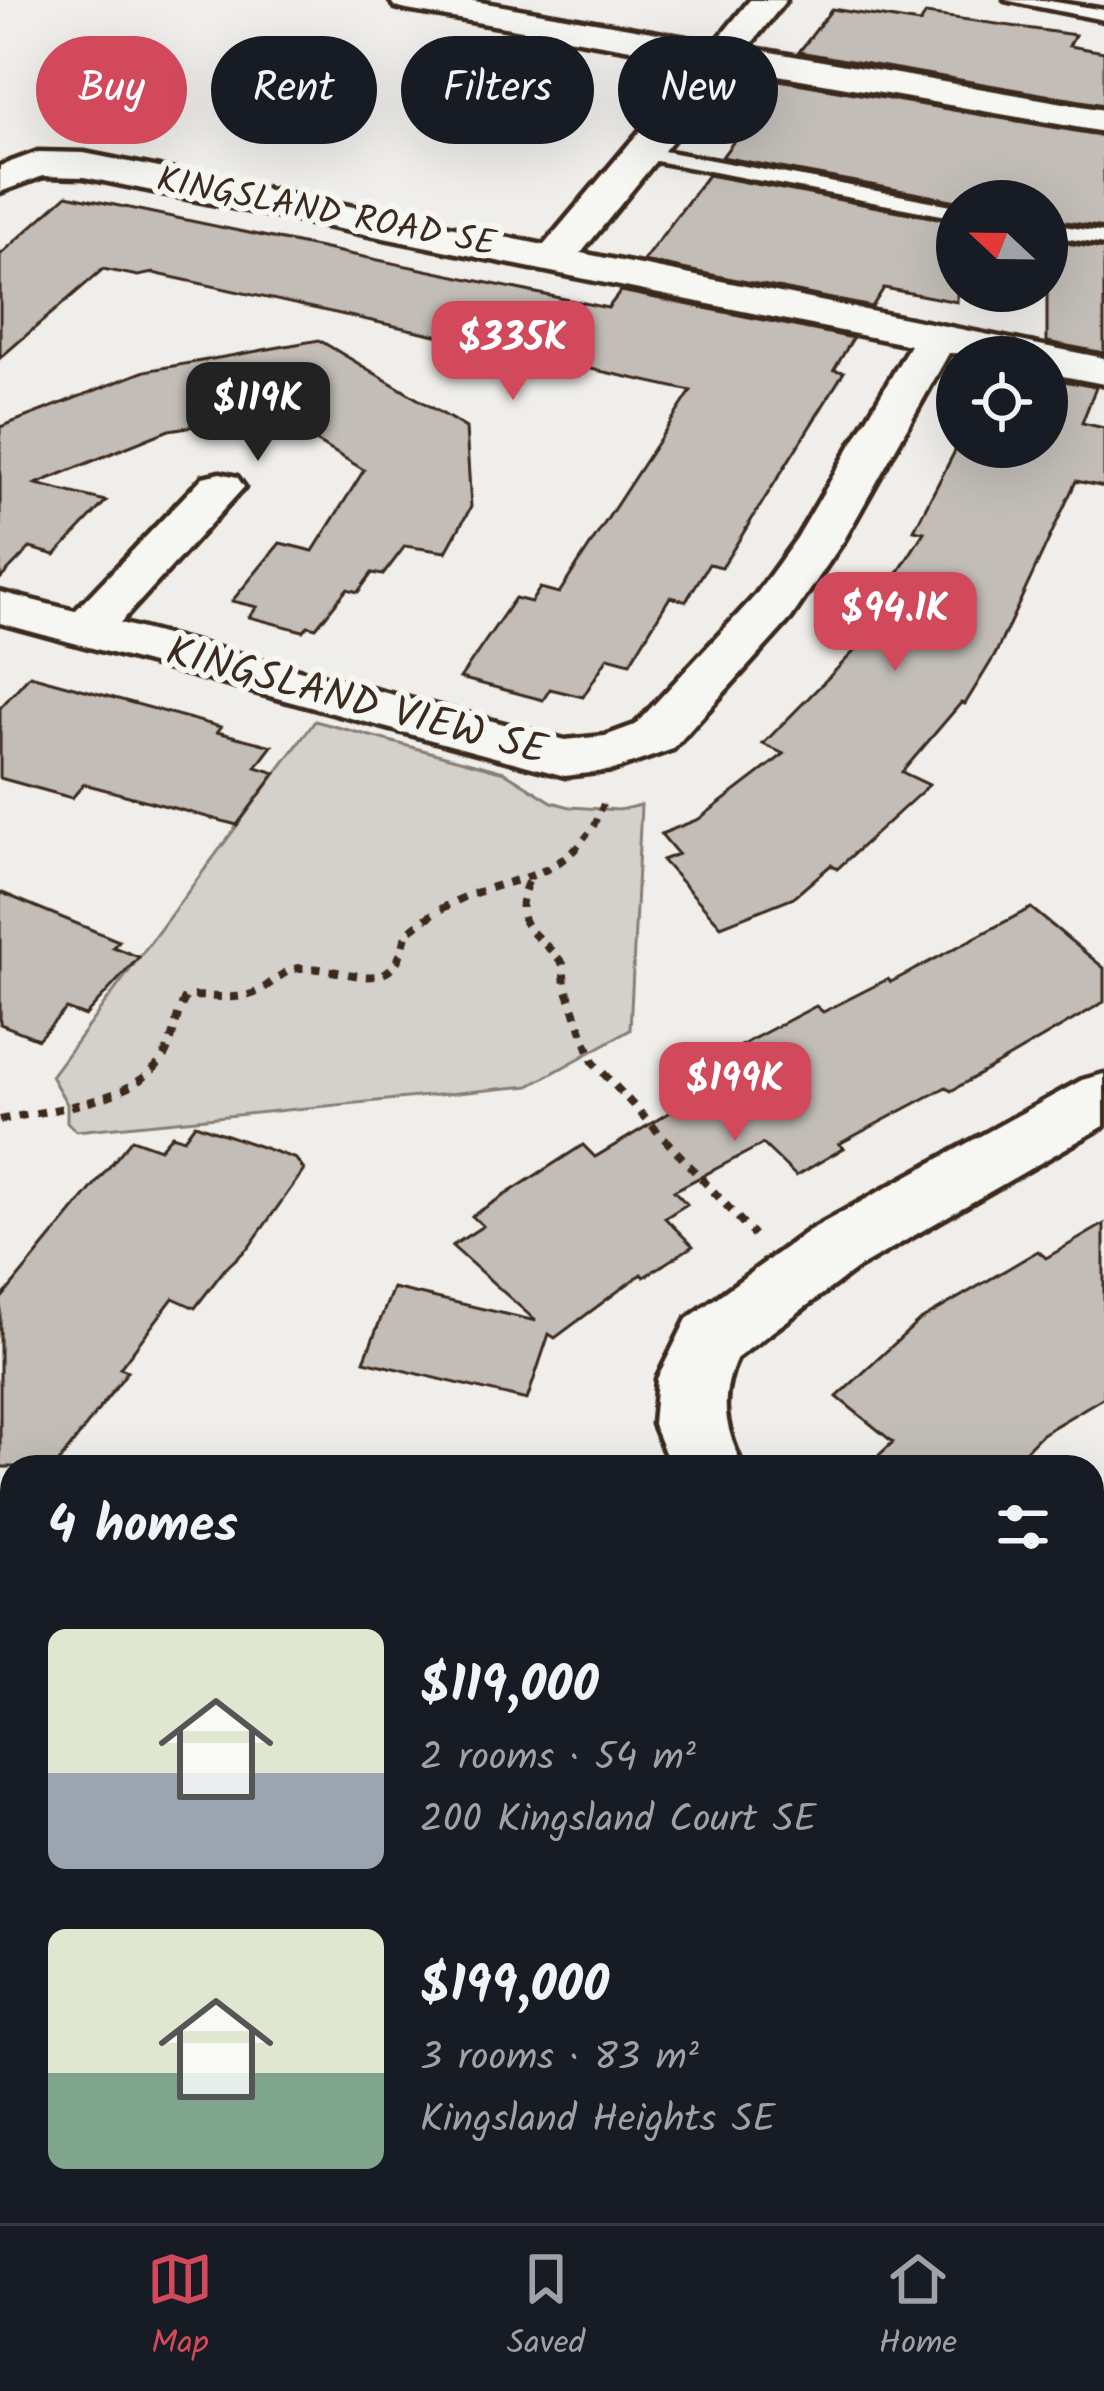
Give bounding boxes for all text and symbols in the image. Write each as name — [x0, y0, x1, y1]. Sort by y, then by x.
chip: Buy — [36, 36, 187, 144]
chip: Rent — [211, 36, 377, 144]
chip: Filters — [401, 36, 594, 144]
chip: New — [618, 36, 778, 144]
street label: KINGSLAND ROAD SE — [152, 152, 501, 274]
north arrow — [936, 180, 1068, 312]
map controls — [936, 180, 1068, 468]
pin: $335K — [429, 301, 597, 403]
text: $335K — [459, 309, 567, 371]
button: locate — [936, 336, 1068, 468]
pin: $119K — [174, 362, 342, 464]
text: $119K — [213, 370, 303, 432]
pin: $94.1K — [797, 572, 993, 674]
text: $94.1K — [841, 580, 949, 642]
street label: KINGSLAND VIEW SE — [158, 619, 555, 785]
pin: $199K — [651, 1042, 819, 1144]
text: $199K — [686, 1050, 784, 1112]
text: 4 homes — [48, 1487, 238, 1568]
icon: filters — [990, 1494, 1056, 1560]
text: $119,000 — [420, 1647, 599, 1728]
icon: home — [144, 1677, 288, 1821]
text: 2 rooms · 54 m² — [420, 1728, 696, 1790]
text: 200 Kingsland Court SE — [420, 1790, 816, 1852]
text: $199,000 — [420, 1947, 609, 2028]
icon: home — [144, 1977, 288, 2121]
text: 3 rooms · 83 m² — [420, 2028, 699, 2090]
text: Kingsland Heights SE — [420, 2090, 775, 2152]
tab: Map — [147, 2246, 213, 2371]
tab: Saved — [507, 2246, 585, 2371]
tab: Home — [879, 2246, 957, 2371]

